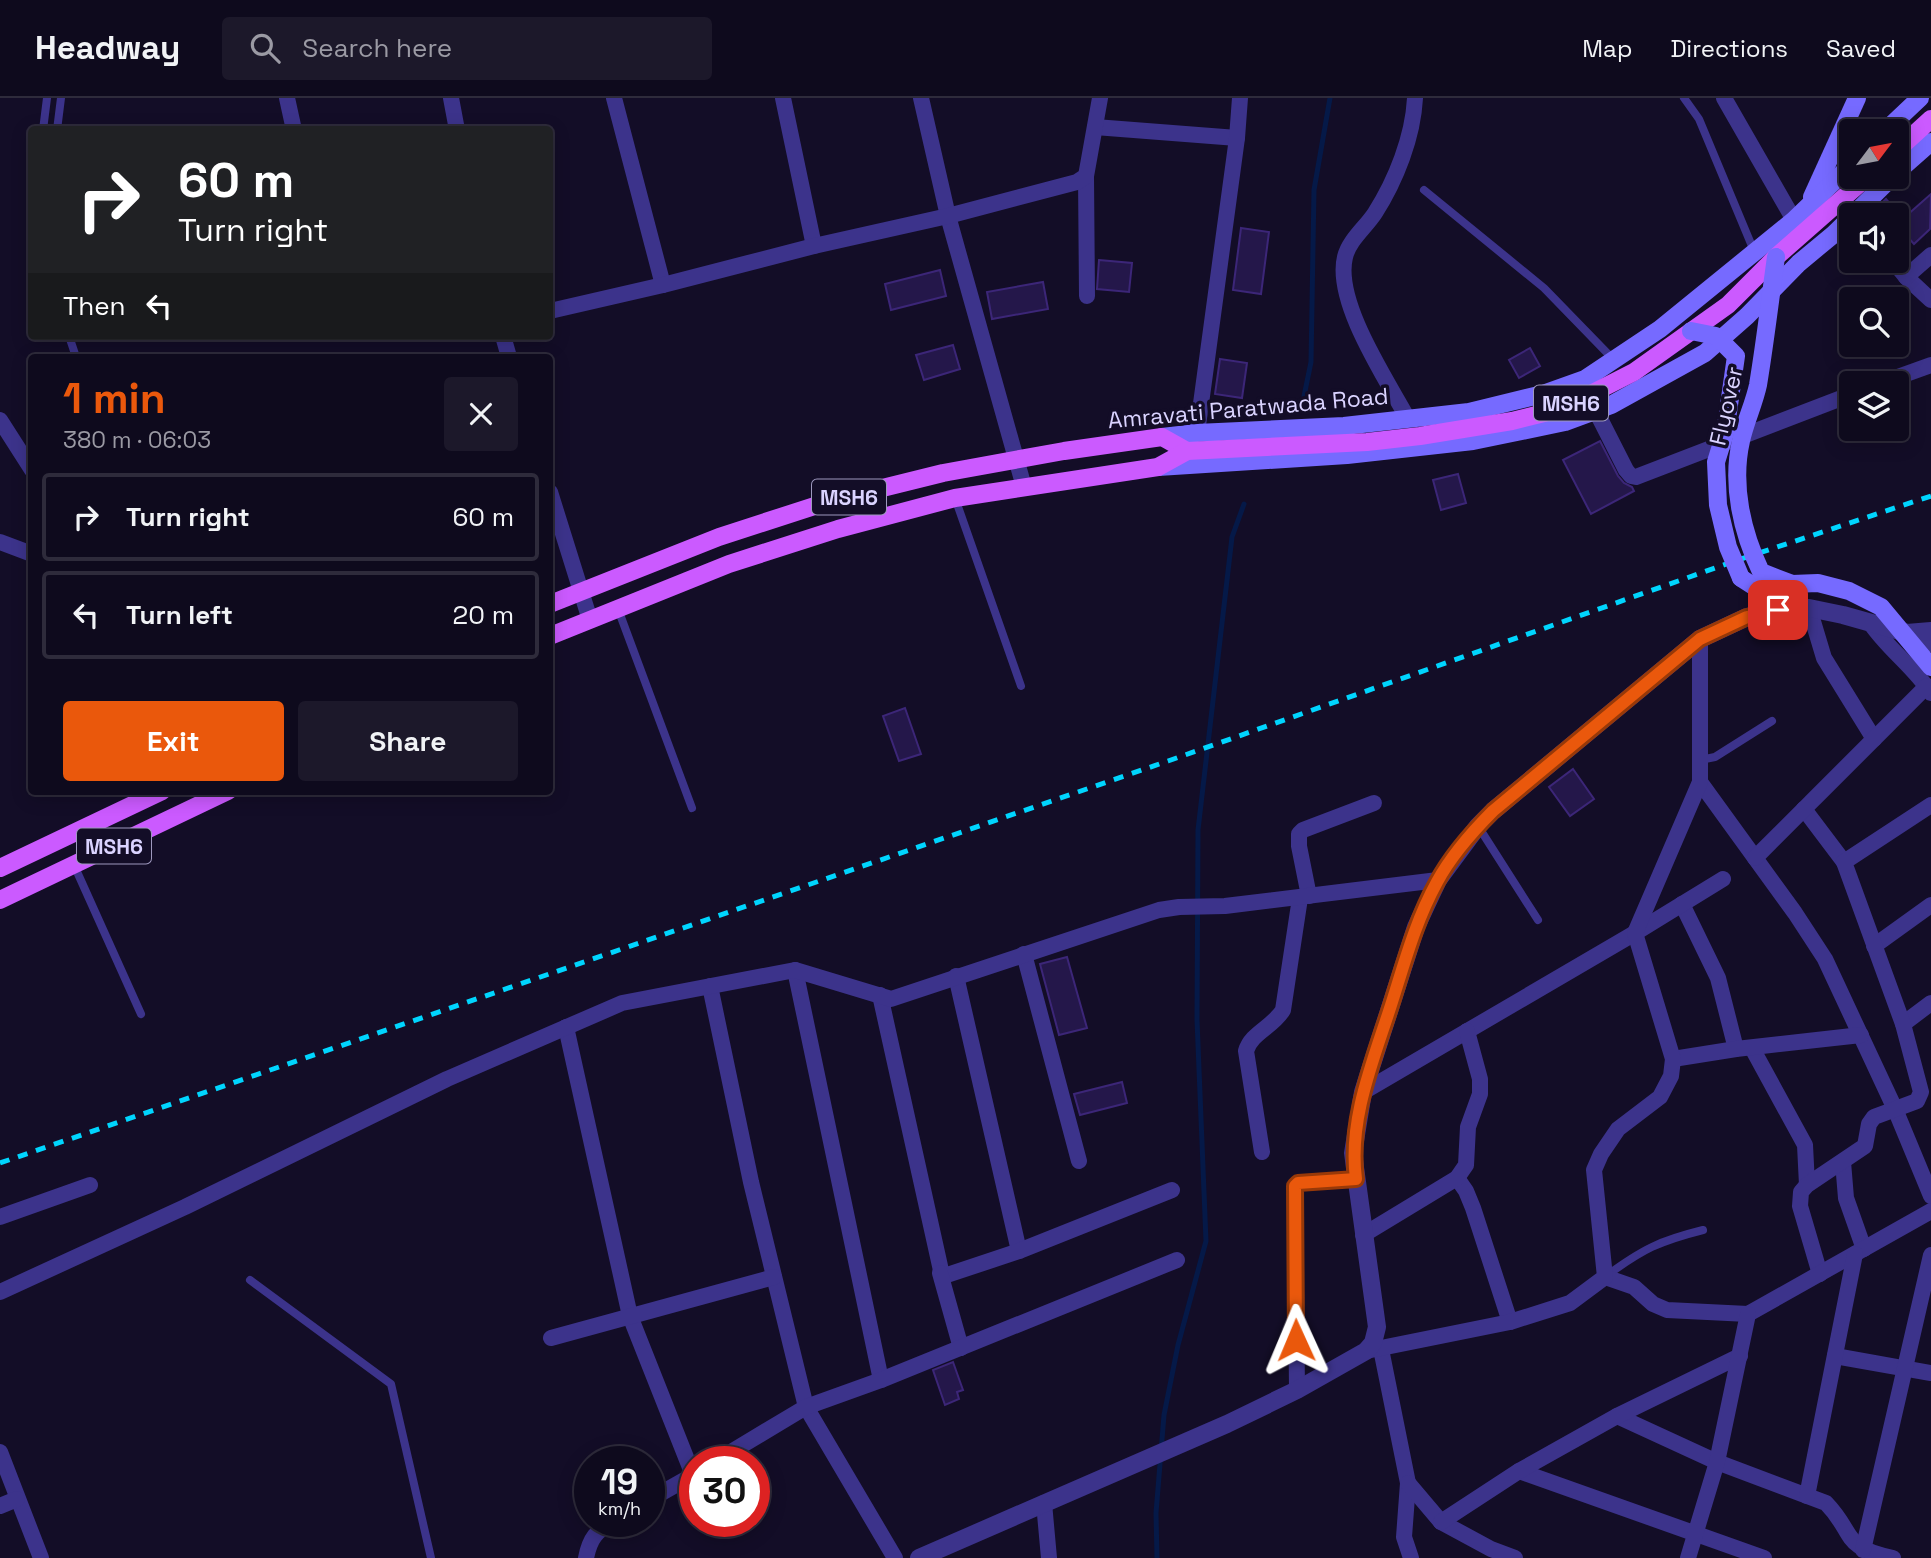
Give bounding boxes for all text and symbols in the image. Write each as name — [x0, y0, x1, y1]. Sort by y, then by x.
search box — [222, 17, 712, 80]
text: Headway — [35, 27, 180, 69]
icon: search — [246, 29, 284, 67]
text: Search here — [302, 31, 452, 65]
text: Map — [1582, 33, 1632, 64]
text: Directions — [1670, 33, 1788, 64]
text: Saved — [1826, 33, 1896, 64]
north arrow — [1839, 119, 1909, 189]
map controls — [1839, 119, 1909, 441]
text: 60 m — [178, 149, 294, 211]
icon: right — [63, 154, 154, 245]
button: sound — [1839, 203, 1909, 273]
text: Turn right — [178, 210, 328, 250]
icon: left — [140, 287, 178, 325]
button: search — [1839, 287, 1909, 357]
text: Then — [63, 289, 126, 323]
street label: Flyover — [1702, 364, 1750, 448]
button: layers — [1839, 371, 1909, 441]
text: 1 min — [63, 372, 166, 425]
button: close — [444, 377, 518, 451]
street label: Amravati Paratwada Road — [1106, 381, 1390, 435]
road number: MSH6 — [1534, 386, 1608, 420]
text: 380 m · 06:03 — [63, 425, 211, 455]
road number: MSH6 — [812, 480, 886, 514]
icon: right — [67, 498, 105, 536]
text: Turn right — [126, 500, 250, 534]
text: 60 m — [452, 500, 514, 534]
pin — [1748, 580, 1808, 640]
icon: arrive — [1759, 591, 1797, 629]
icon: left — [67, 596, 105, 634]
text: Turn left — [126, 598, 233, 632]
text: 20 m — [453, 598, 514, 632]
button: Exit — [63, 701, 284, 781]
button: Share — [298, 701, 518, 781]
road number: MSH6 — [77, 828, 151, 864]
position arrow — [1259, 1303, 1333, 1377]
speed limit sign: 30 — [679, 1446, 770, 1537]
text: 19 — [601, 1460, 638, 1504]
text: km/h — [598, 1497, 641, 1520]

